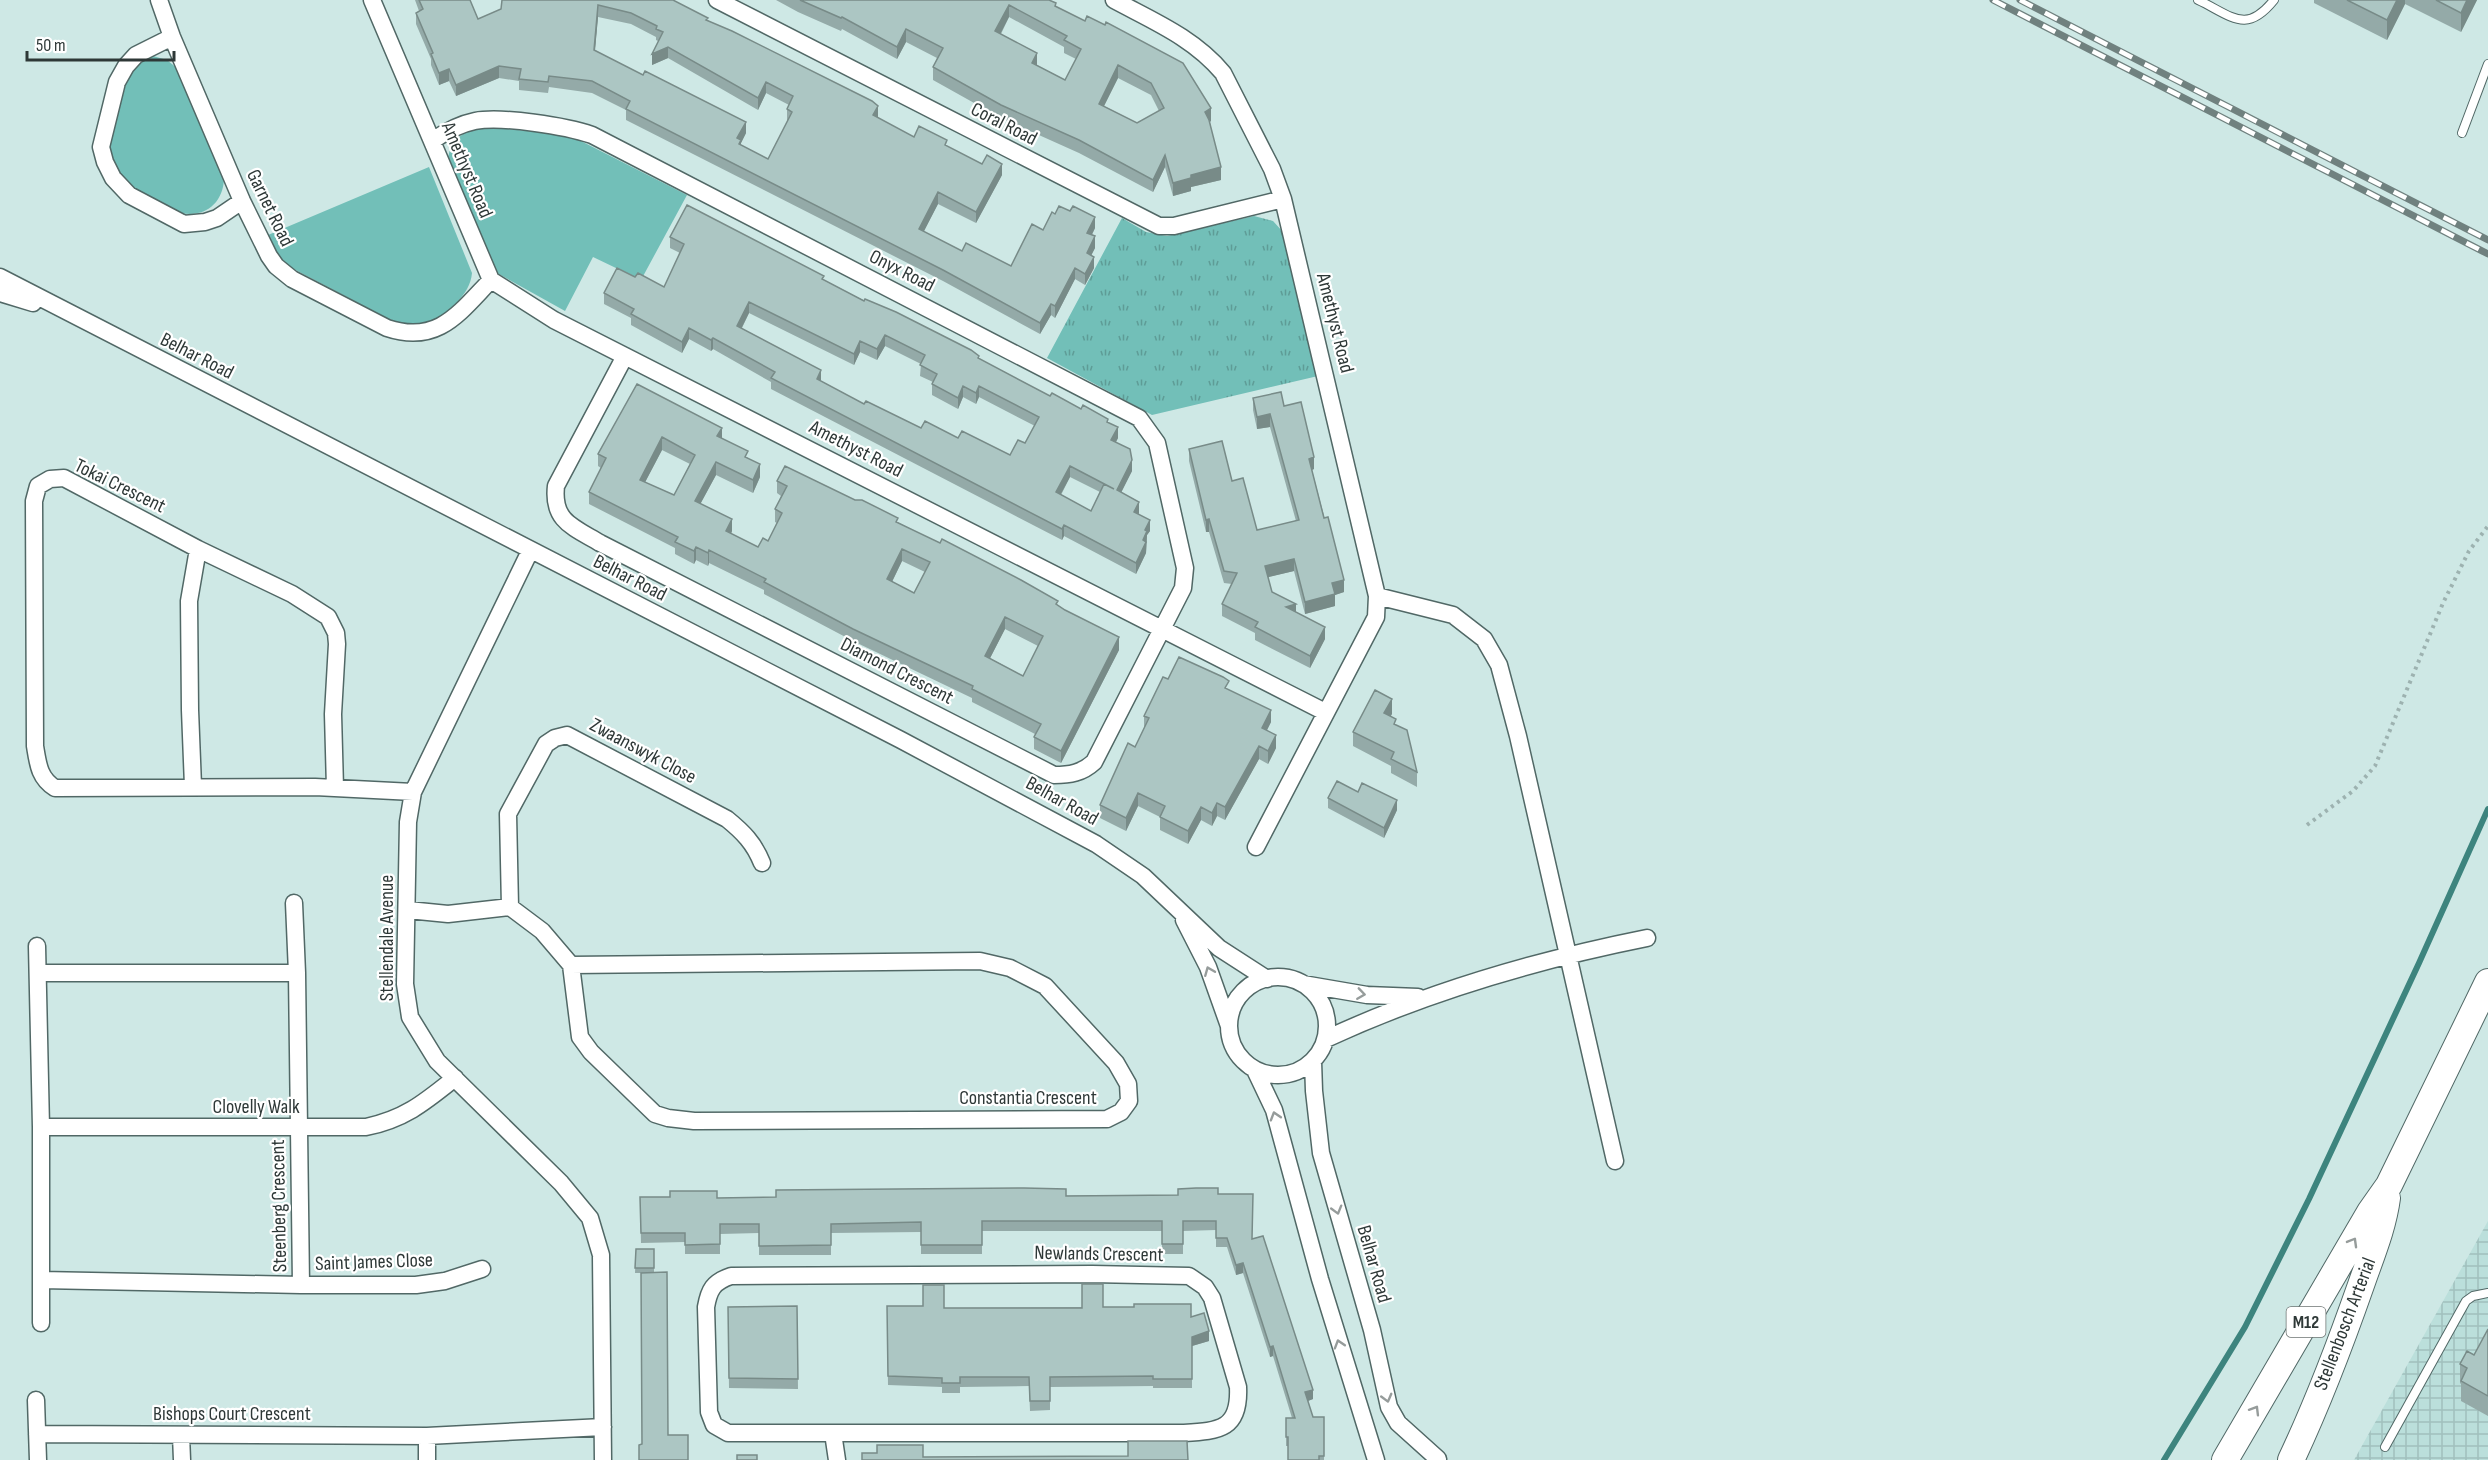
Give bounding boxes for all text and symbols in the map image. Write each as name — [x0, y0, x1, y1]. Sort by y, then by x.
scale bar — [27, 24, 174, 62]
text: 50 m — [36, 35, 66, 56]
street label: Coral Road — [967, 97, 1041, 151]
street label: Amethyst Road — [436, 118, 498, 222]
street label: Garnet Road — [241, 166, 299, 250]
street label: Onyx Road — [865, 244, 939, 298]
street label: Amethyst Road — [1311, 270, 1359, 375]
street label: Belhar Road — [156, 327, 238, 385]
street label: Amethyst Road — [804, 415, 907, 483]
street label: Tokai Crescent — [71, 454, 169, 518]
street label: Belhar Road — [589, 549, 671, 607]
street label: Diamond Crescent — [837, 632, 957, 710]
street label: Zwaanswyk Close — [586, 713, 700, 789]
street label: Belhar Road — [1022, 771, 1102, 831]
street label: Stellendale Avenue — [375, 875, 399, 1001]
one-way arrow — [1204, 966, 1216, 977]
one-way arrow — [1356, 987, 1366, 999]
street label: Constantia Crescent — [959, 1086, 1097, 1110]
street label: Clovelly Walk — [212, 1095, 300, 1119]
one-way arrow — [1270, 1111, 1282, 1122]
street label: Steenberg Crescent — [266, 1139, 292, 1273]
one-way arrow — [1330, 1204, 1342, 1215]
street label: Belhar Road — [1352, 1223, 1396, 1305]
one-way arrow — [2346, 1237, 2357, 1248]
street label: Newlands Crescent — [1034, 1241, 1164, 1267]
street label: Saint James Close — [315, 1248, 433, 1276]
street label: Stellenbosch Arterial — [2309, 1254, 2381, 1394]
road number: M12 — [2286, 1307, 2326, 1337]
one-way arrow — [1334, 1339, 1346, 1350]
one-way arrow — [1380, 1392, 1392, 1403]
street label: Bishops Court Crescent — [153, 1402, 311, 1426]
one-way arrow — [2247, 1406, 2259, 1416]

